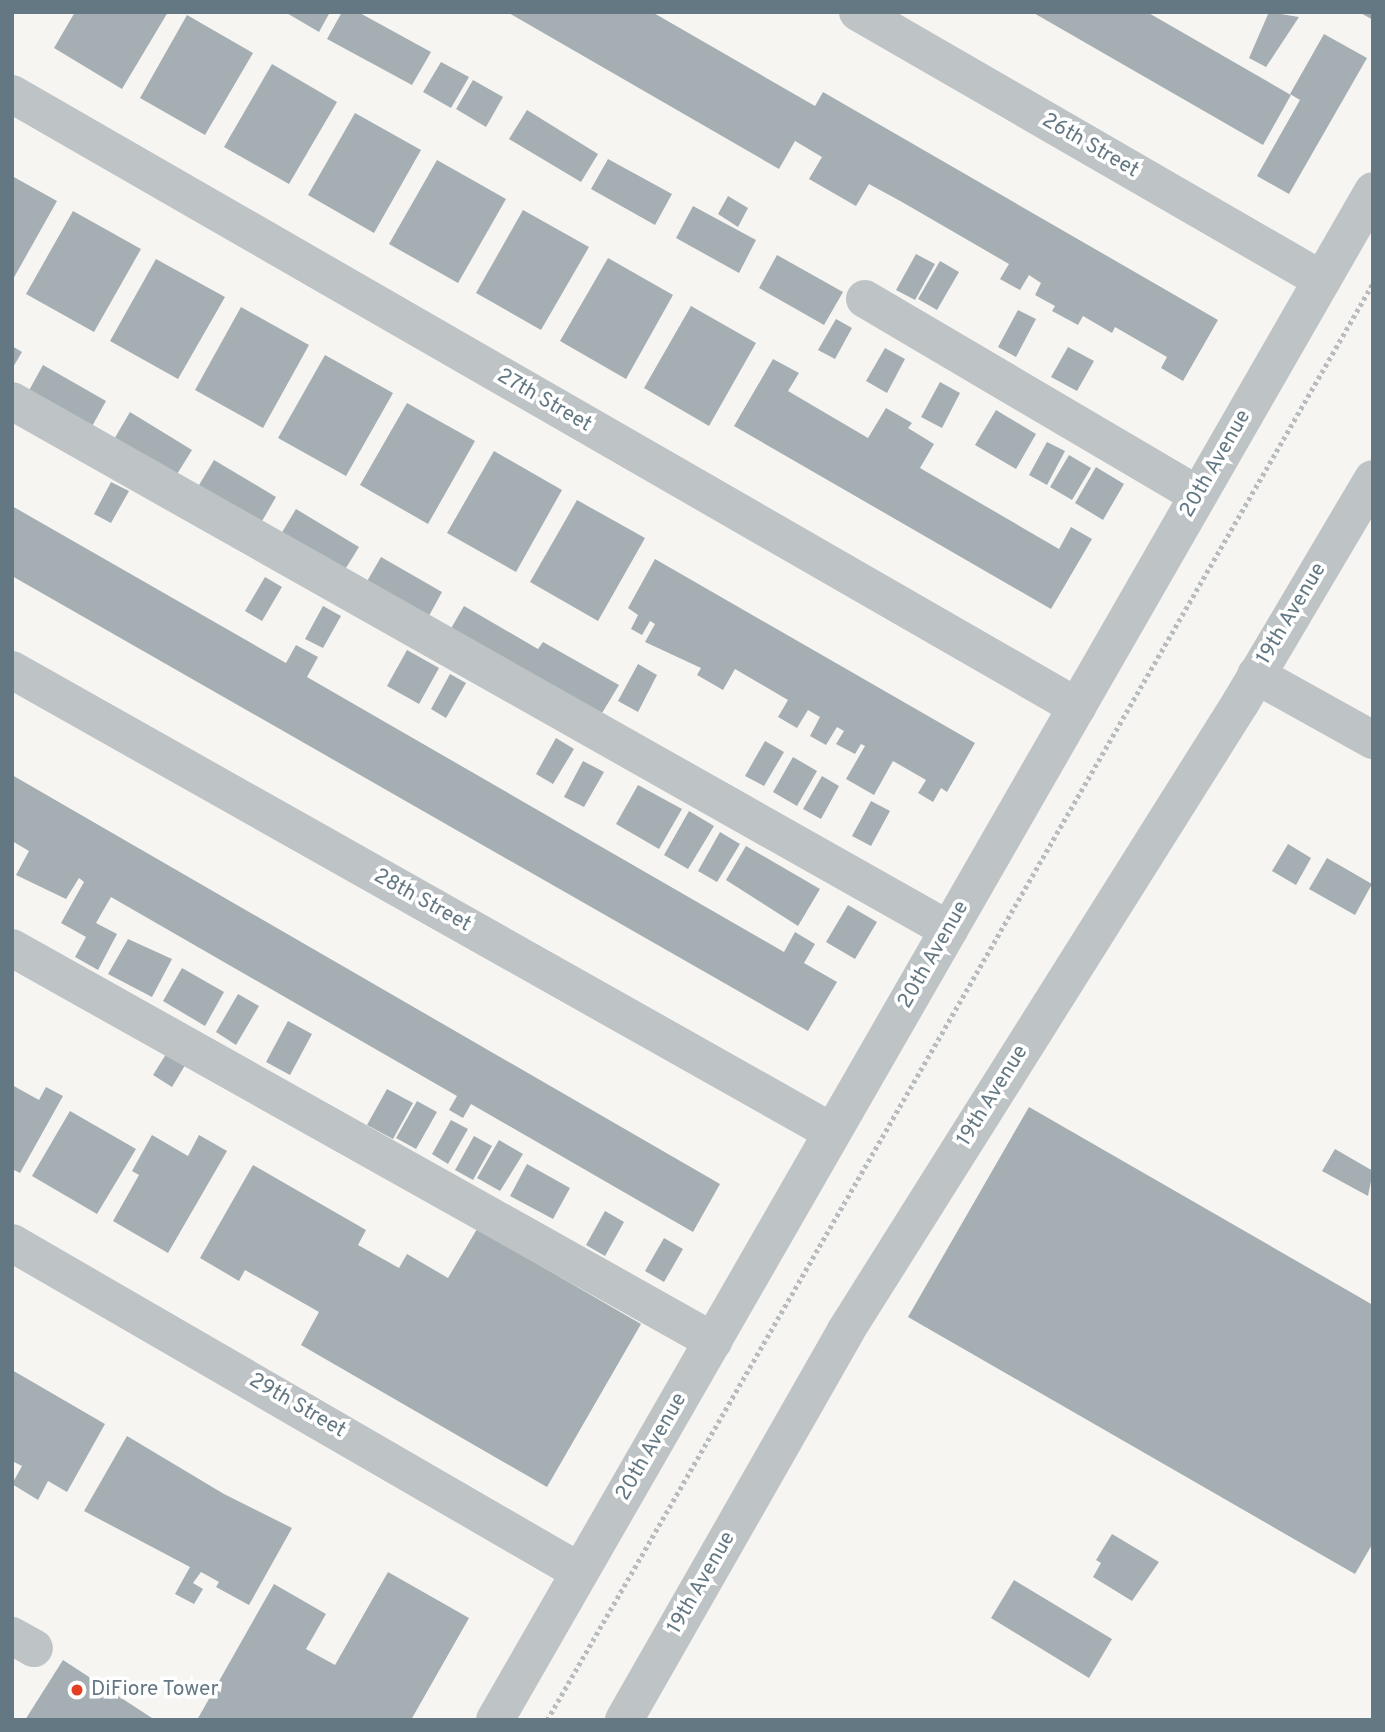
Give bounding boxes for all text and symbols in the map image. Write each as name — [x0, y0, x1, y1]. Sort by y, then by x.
street label: 26th Street — [1037, 108, 1143, 184]
street label: 27th Street — [492, 364, 596, 438]
street label: 20th Avenue — [1175, 405, 1257, 523]
street label: 19th Avenue — [1252, 558, 1332, 670]
street label: 28th Street — [369, 864, 475, 938]
street label: 20th Avenue — [893, 896, 975, 1014]
street label: 19th Avenue — [952, 1041, 1034, 1151]
street label: 29th Street — [244, 1368, 350, 1444]
street label: 20th Avenue — [611, 1388, 693, 1506]
street label: 19th Avenue — [662, 1527, 742, 1639]
place label: DiFiore Tower — [91, 1677, 220, 1703]
marker: DiFiore Tower — [69, 1682, 85, 1698]

